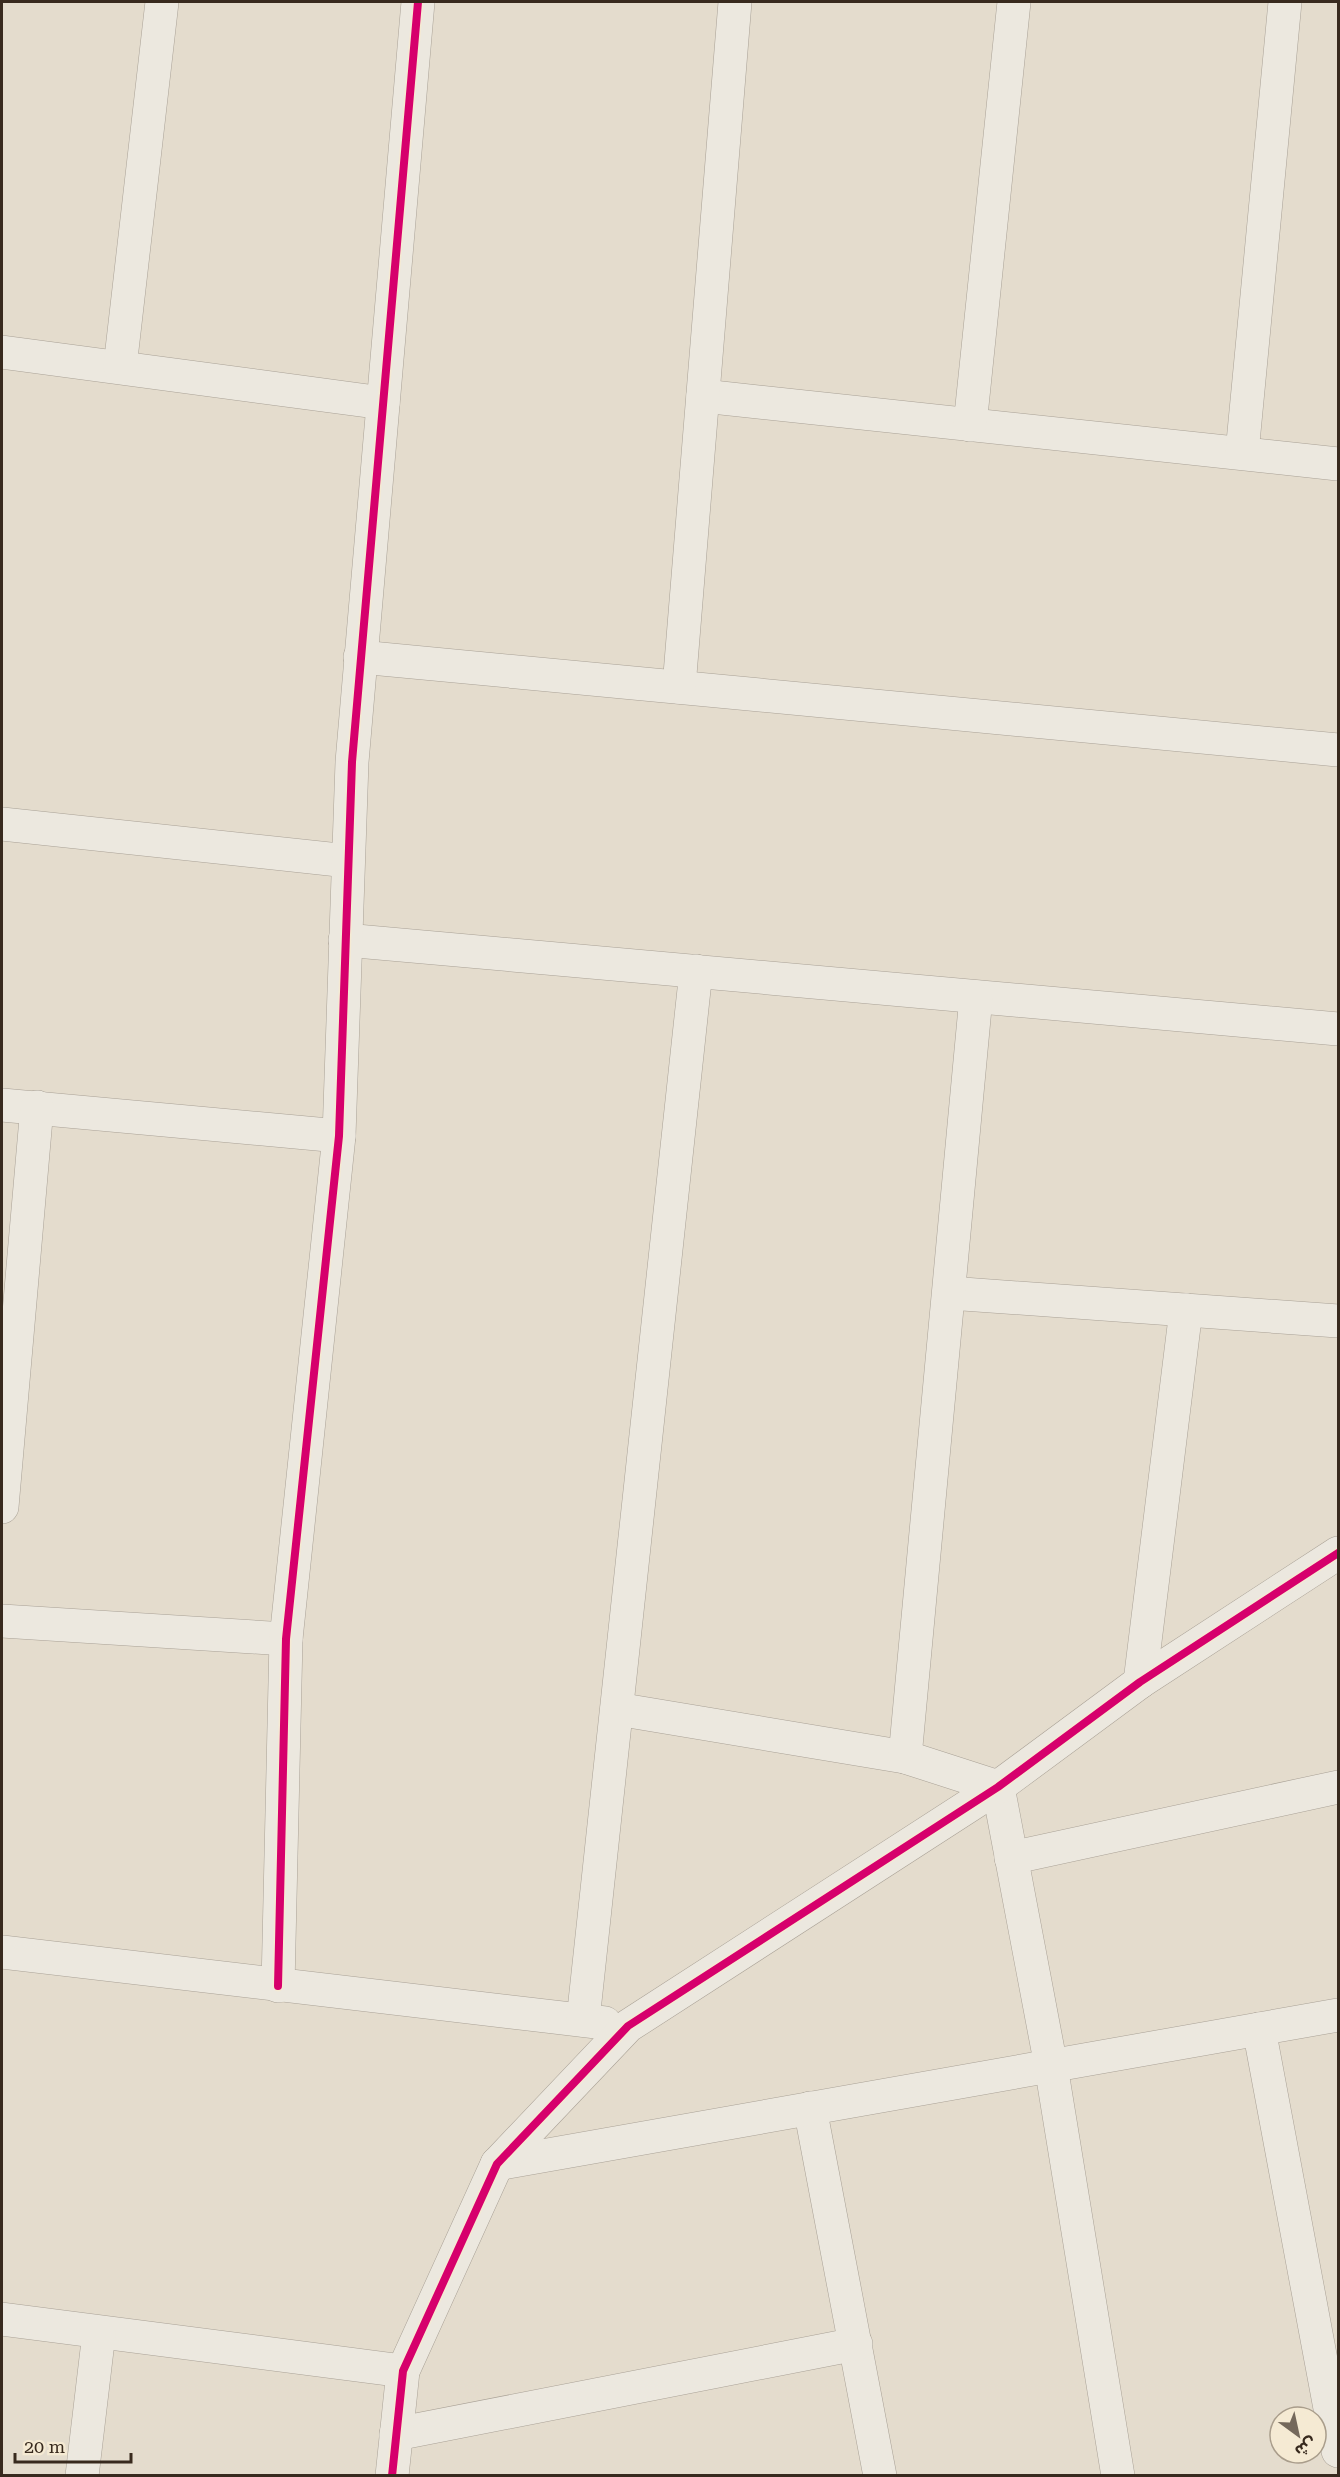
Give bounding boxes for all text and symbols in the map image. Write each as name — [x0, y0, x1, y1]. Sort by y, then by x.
north arrow — [1268, 2405, 1328, 2465]
scale bar — [15, 2426, 130, 2464]
text: ش — [1291, 2433, 1320, 2461]
text: 20 m — [24, 2436, 65, 2457]

